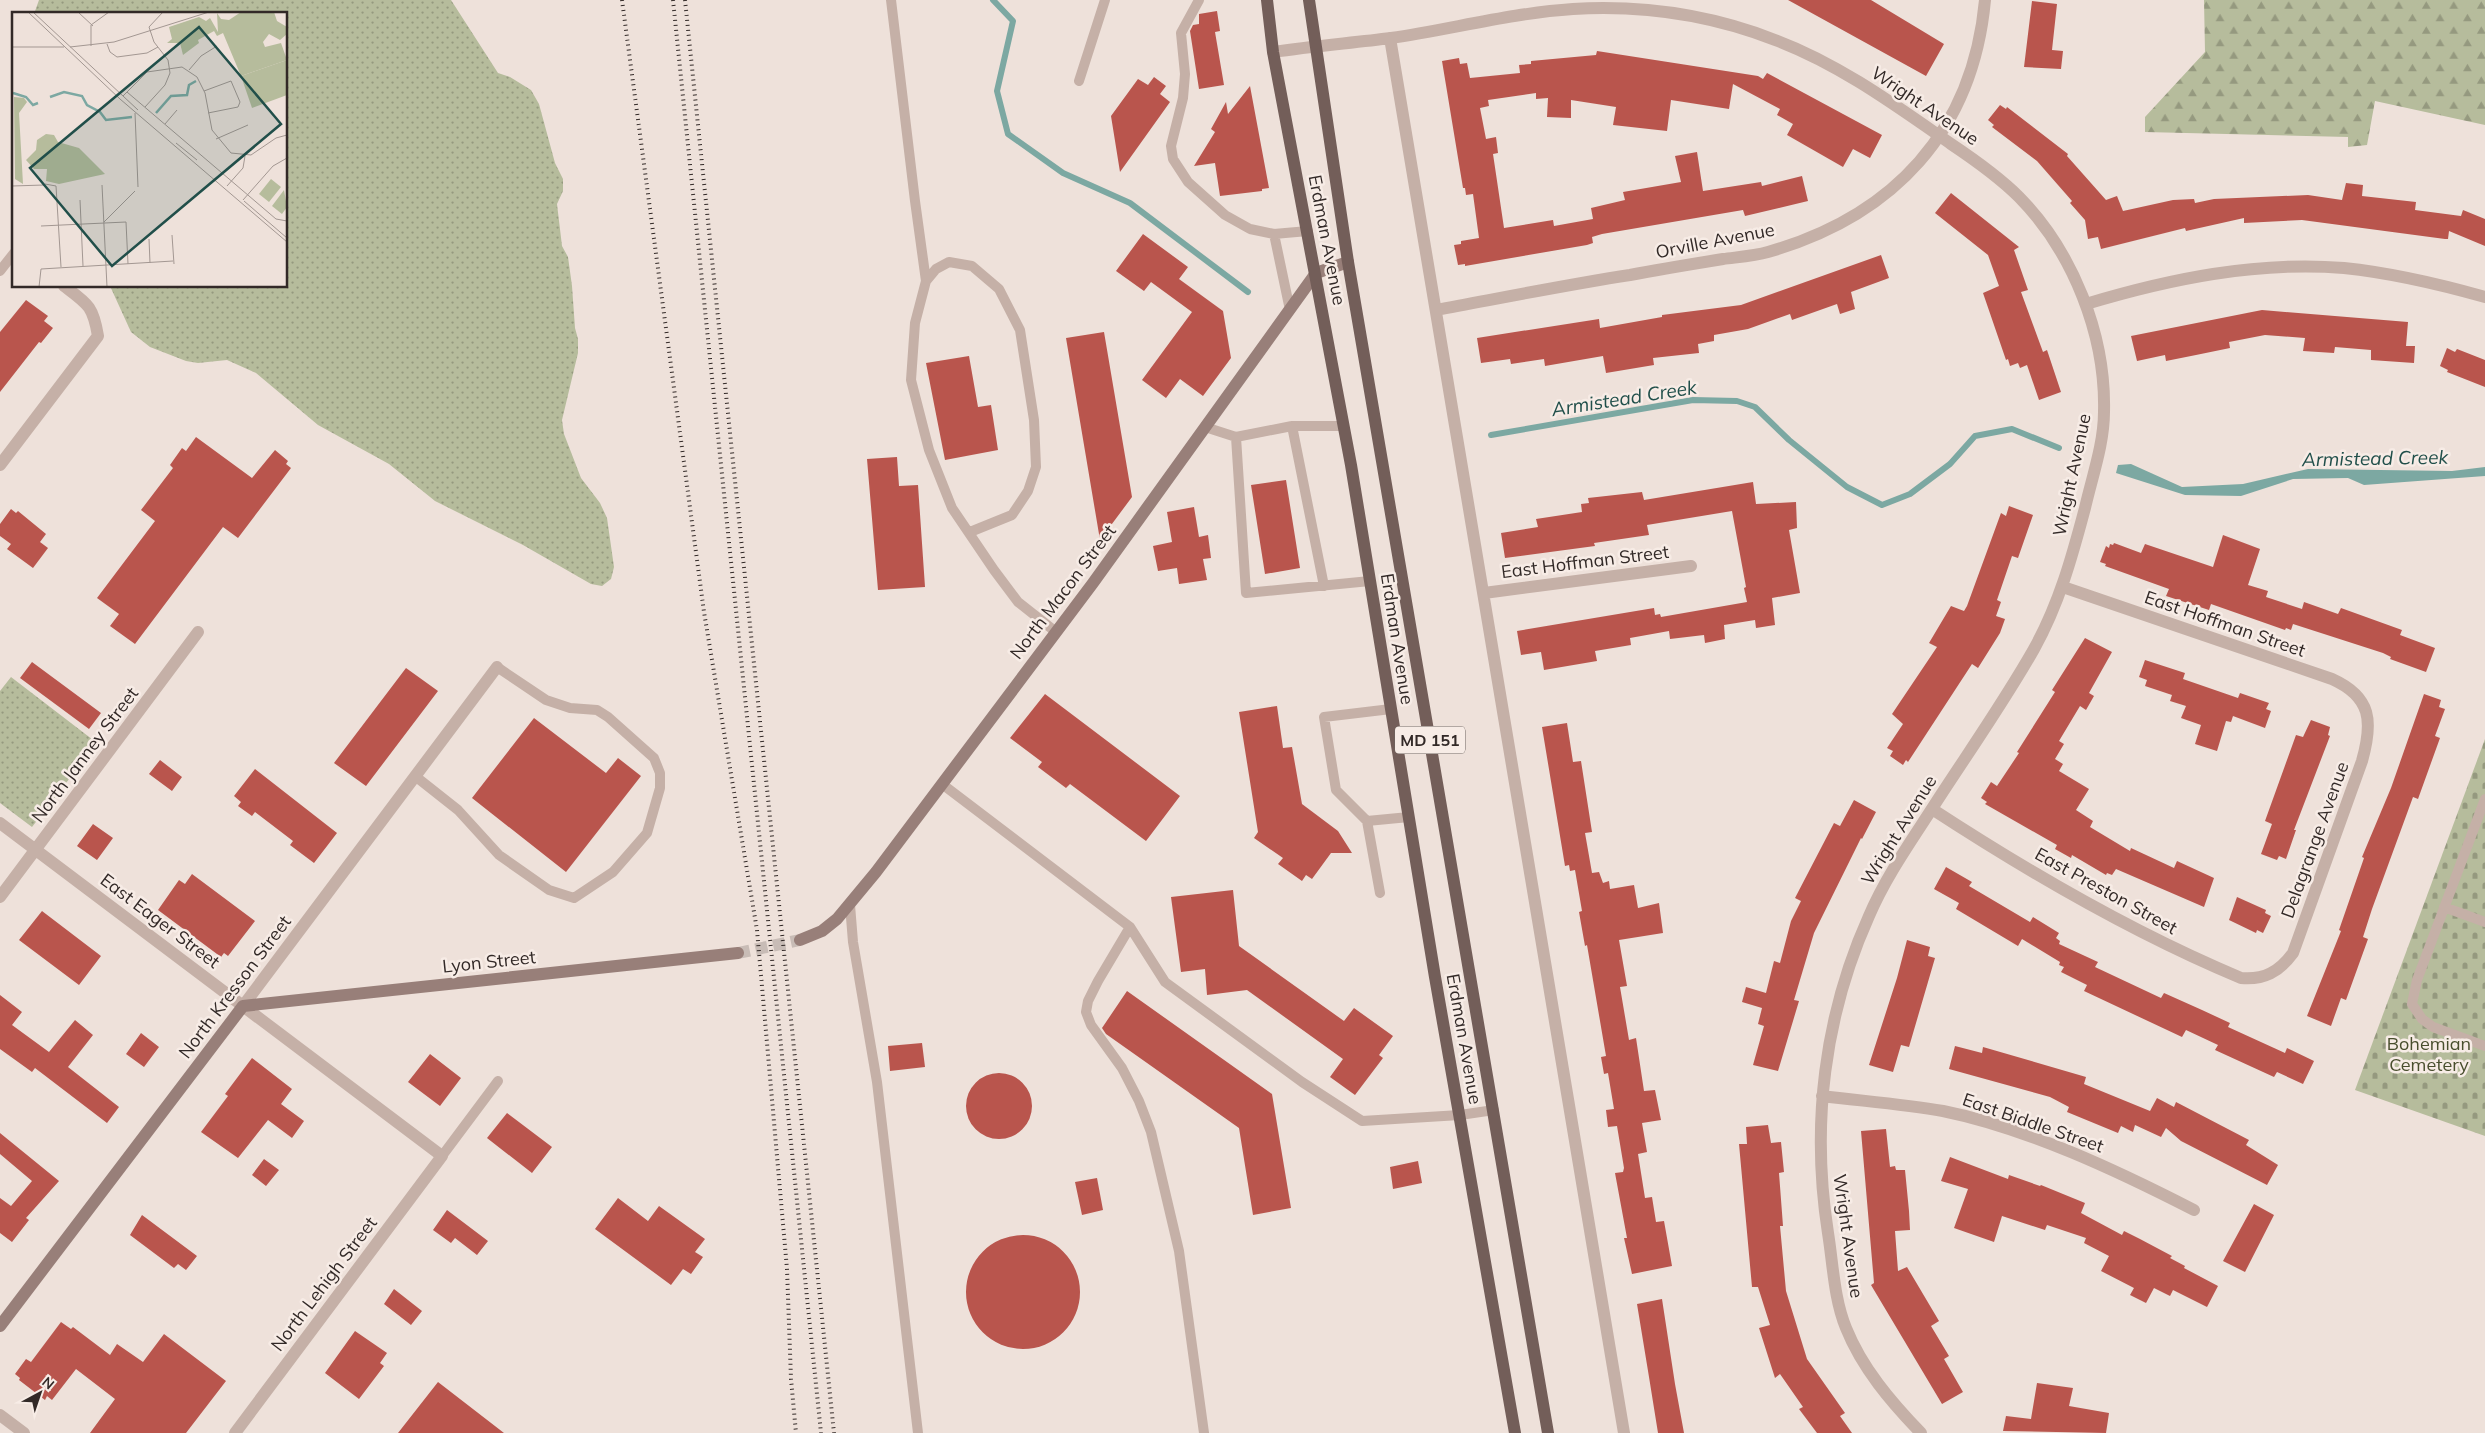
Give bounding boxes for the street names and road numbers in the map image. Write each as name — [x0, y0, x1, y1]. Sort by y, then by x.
street label: Wright Avenue — [1867, 61, 1983, 150]
street label: Erdman Avenue — [1304, 173, 1351, 307]
street label: Orville Avenue — [1654, 218, 1776, 263]
street label: Wright Avenue — [2047, 411, 2096, 538]
street label: North Macon Street — [1005, 520, 1121, 664]
street label: East Hoffman Street — [1500, 540, 1670, 583]
street label: Erdman Avenue — [1376, 572, 1419, 706]
street label: East Hoffman Street — [2142, 585, 2309, 662]
street label: North Janney Street — [26, 682, 143, 827]
road number: MD 151 — [1395, 726, 1465, 754]
street label: Delagrange Avenue — [2276, 758, 2354, 921]
street label: Wright Avenue — [1856, 771, 1941, 889]
street label: East Preston Street — [2031, 842, 2181, 939]
street label: East Eager Street — [96, 868, 225, 973]
street label: North Kresson Street — [173, 911, 296, 1063]
street label: Lyon Street — [441, 945, 537, 978]
street label: Erdman Avenue — [1442, 972, 1487, 1106]
street label: East Biddle Street — [1960, 1088, 2107, 1157]
street label: Wright Avenue — [1828, 1172, 1869, 1299]
street label: North Lehigh Street — [266, 1212, 382, 1356]

